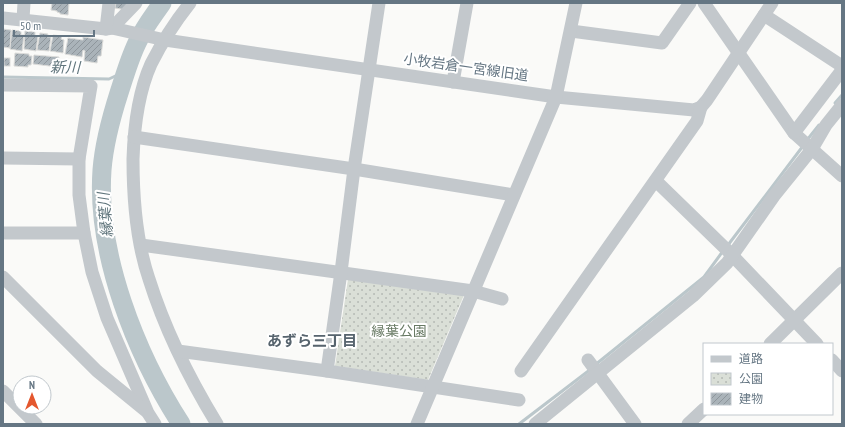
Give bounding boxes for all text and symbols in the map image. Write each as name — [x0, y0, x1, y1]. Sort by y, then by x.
scale bar — [14, 12, 94, 38]
text: 50 m — [20, 18, 41, 33]
street label: 小牧岩倉一宮線旧道 — [402, 49, 530, 85]
water label: 新川 — [50, 57, 82, 77]
water label: 縁葉川 — [93, 190, 116, 238]
park label: 縁葉公園 — [371, 322, 427, 340]
district label: あずら三丁目 — [267, 331, 357, 350]
legend — [703, 343, 833, 415]
text: 道路 — [739, 351, 763, 366]
text: 公園 — [739, 371, 763, 386]
north arrow — [12, 375, 52, 415]
text: N — [29, 378, 35, 392]
text: 建物 — [739, 391, 763, 406]

